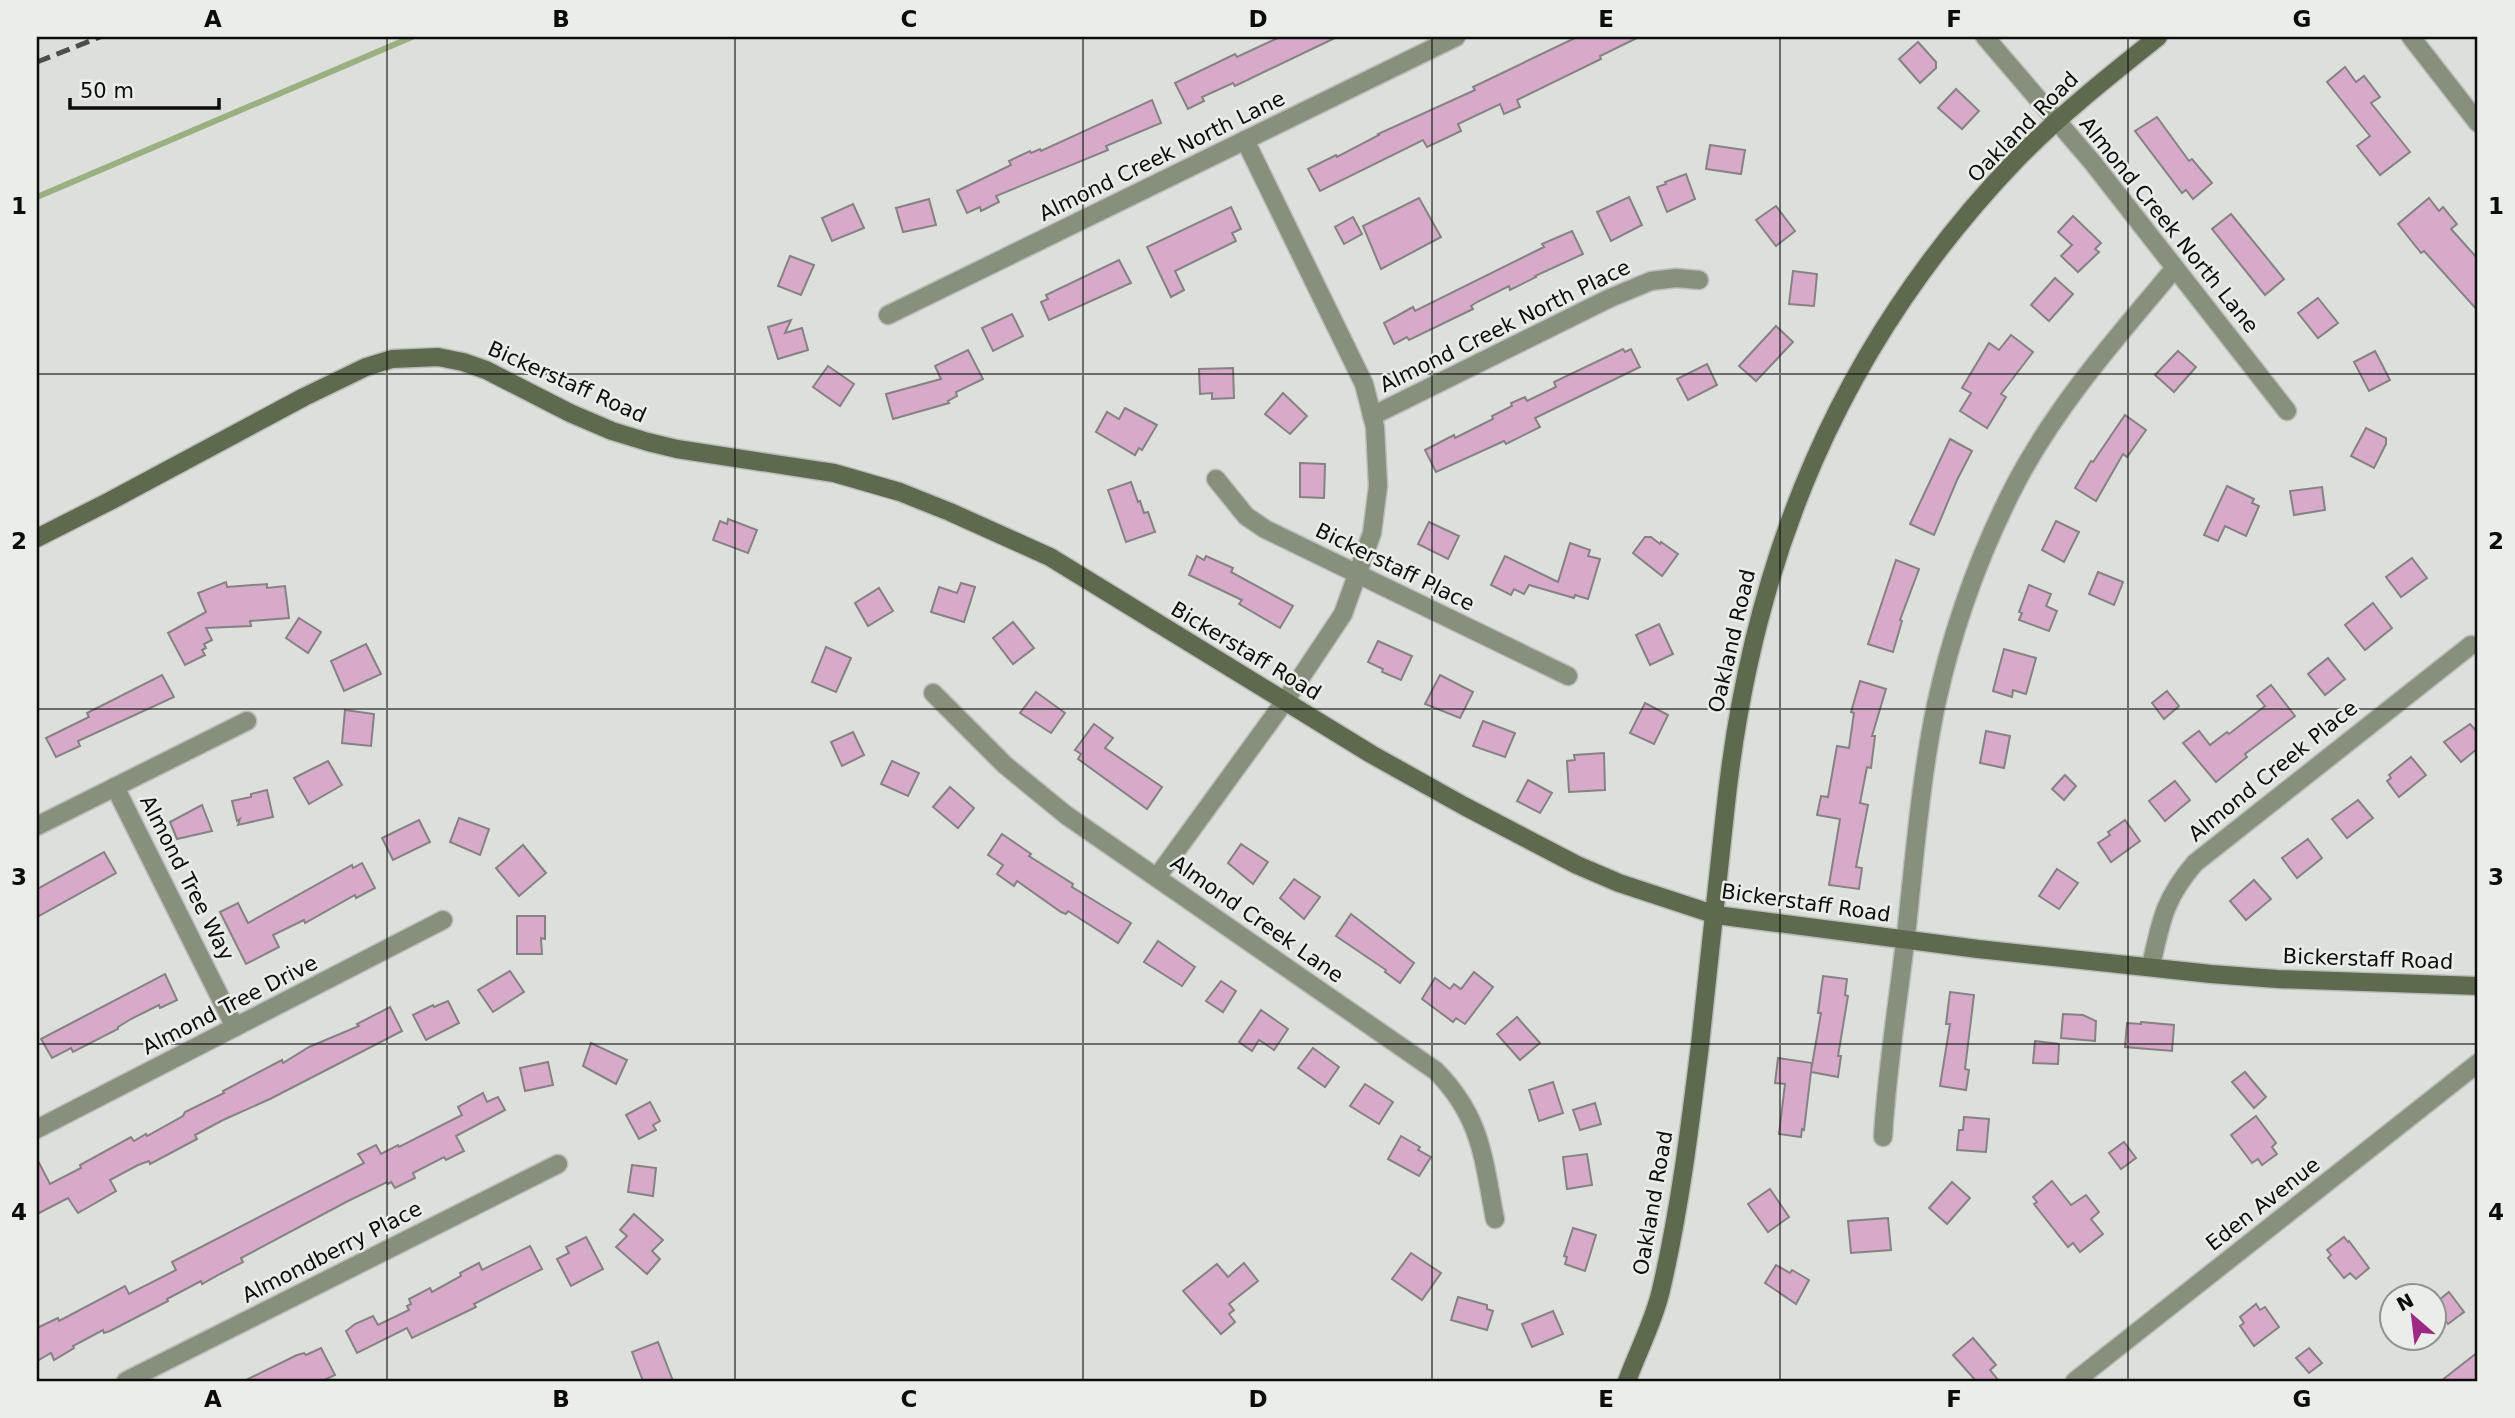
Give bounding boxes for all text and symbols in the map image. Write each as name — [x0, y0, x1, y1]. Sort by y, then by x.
text: A — [204, 6, 222, 32]
text: B — [552, 6, 570, 32]
text: C — [901, 6, 917, 32]
text: D — [1248, 6, 1268, 32]
text: E — [1598, 6, 1614, 32]
text: F — [1946, 6, 1962, 32]
text: G — [2293, 6, 2311, 32]
scale bar — [70, 66, 219, 110]
street label: Oakland Road — [1963, 67, 2083, 187]
text: 50 m — [80, 79, 134, 103]
street label: Almond Creek North Lane — [1035, 86, 1289, 226]
street label: Almond Creek North Lane — [2075, 112, 2263, 338]
text: 1 — [11, 193, 27, 219]
text: 1 — [2488, 193, 2504, 219]
street label: Almond Creek North Place — [1376, 255, 1634, 397]
street label: Bickerstaff Road — [484, 336, 650, 428]
street label: Bickerstaff Place — [1312, 518, 1478, 616]
text: 2 — [11, 528, 27, 554]
text: 2 — [2488, 528, 2504, 554]
street label: Oakland Road — [1704, 567, 1760, 715]
street label: Bickerstaff Road — [1167, 597, 1325, 705]
street label: Almond Creek Place — [2184, 696, 2362, 846]
street label: Almond Tree Way — [135, 791, 239, 965]
street label: Almond Creek Lane — [1166, 850, 1348, 988]
text: 3 — [11, 864, 27, 890]
text: 3 — [2488, 864, 2504, 890]
street label: Bickerstaff Road — [1720, 879, 1892, 927]
street label: Bickerstaff Road — [2282, 944, 2454, 974]
street label: Almond Tree Drive — [138, 950, 322, 1060]
street label: Oakland Road — [1628, 1129, 1678, 1277]
street label: Eden Avenue — [2201, 1152, 2325, 1256]
street label: Almondberry Place — [238, 1196, 426, 1308]
text: 4 — [11, 1199, 27, 1225]
text: 4 — [2488, 1199, 2504, 1225]
north arrow — [2378, 1282, 2448, 1352]
text: N — [2393, 1289, 2417, 1315]
text: A — [204, 1386, 222, 1412]
text: B — [552, 1386, 570, 1412]
text: C — [901, 1386, 917, 1412]
text: D — [1248, 1386, 1268, 1412]
text: E — [1598, 1386, 1614, 1412]
text: F — [1946, 1386, 1962, 1412]
text: G — [2293, 1386, 2311, 1412]

